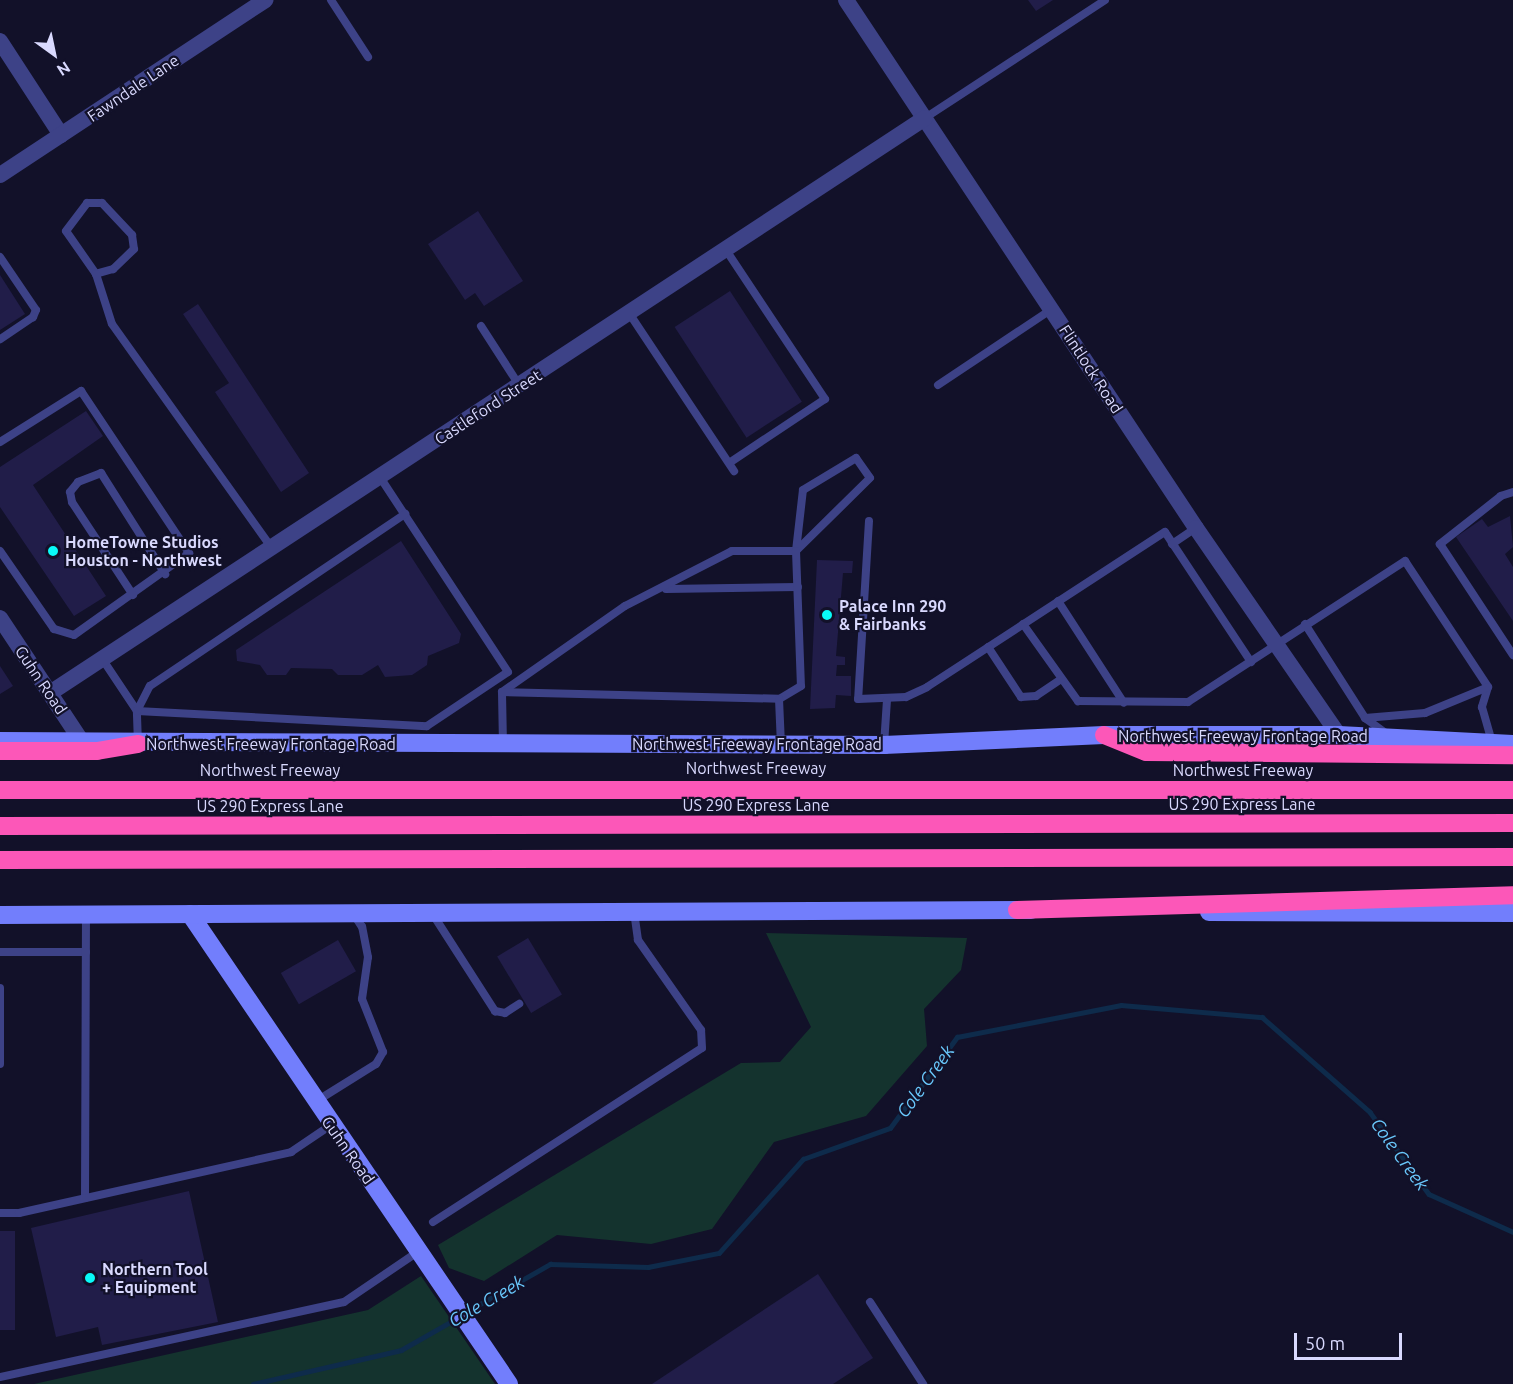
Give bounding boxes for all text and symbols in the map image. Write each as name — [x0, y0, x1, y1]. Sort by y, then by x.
north arrow — [24, 24, 84, 84]
street label: Fawndale Lane — [84, 50, 182, 126]
text: N — [54, 58, 74, 80]
street label: Flintlock Road — [1055, 321, 1127, 417]
street label: Castleford Street — [431, 365, 545, 449]
place label: HomeTowne Studios Houston - Northwest — [65, 532, 222, 570]
marker: HomeTowne Studios Houston - Northwest — [46, 544, 60, 558]
place label: Palace Inn 290 & Fairbanks — [839, 596, 946, 634]
marker: Palace Inn 290 & Fairbanks — [820, 608, 834, 622]
street label: Guhn Road — [11, 642, 71, 718]
street label: Northwest Freeway Frontage Road — [1118, 726, 1368, 746]
street label: Northwest Freeway Frontage Road — [146, 734, 396, 754]
street label: Northwest Freeway Frontage Road — [632, 734, 882, 754]
street label: Northwest Freeway — [686, 758, 826, 778]
street label: Northwest Freeway — [200, 760, 340, 780]
street label: Northwest Freeway — [1173, 760, 1313, 780]
street label: US 290 Express Lane — [1168, 794, 1316, 814]
street label: US 290 Express Lane — [682, 795, 830, 815]
street label: US 290 Express Lane — [196, 796, 344, 816]
water label: Cole Creek — [892, 1041, 958, 1121]
street label: Guhn Road — [318, 1112, 378, 1188]
water label: Cole Creek — [1367, 1114, 1433, 1194]
place label: Northern Tool + Equipment — [102, 1259, 208, 1297]
marker: Northern Tool + Equipment — [83, 1271, 97, 1285]
water label: Cole Creek — [444, 1271, 528, 1331]
scale bar — [1297, 1321, 1405, 1359]
text: 50 m — [1305, 1333, 1345, 1353]

